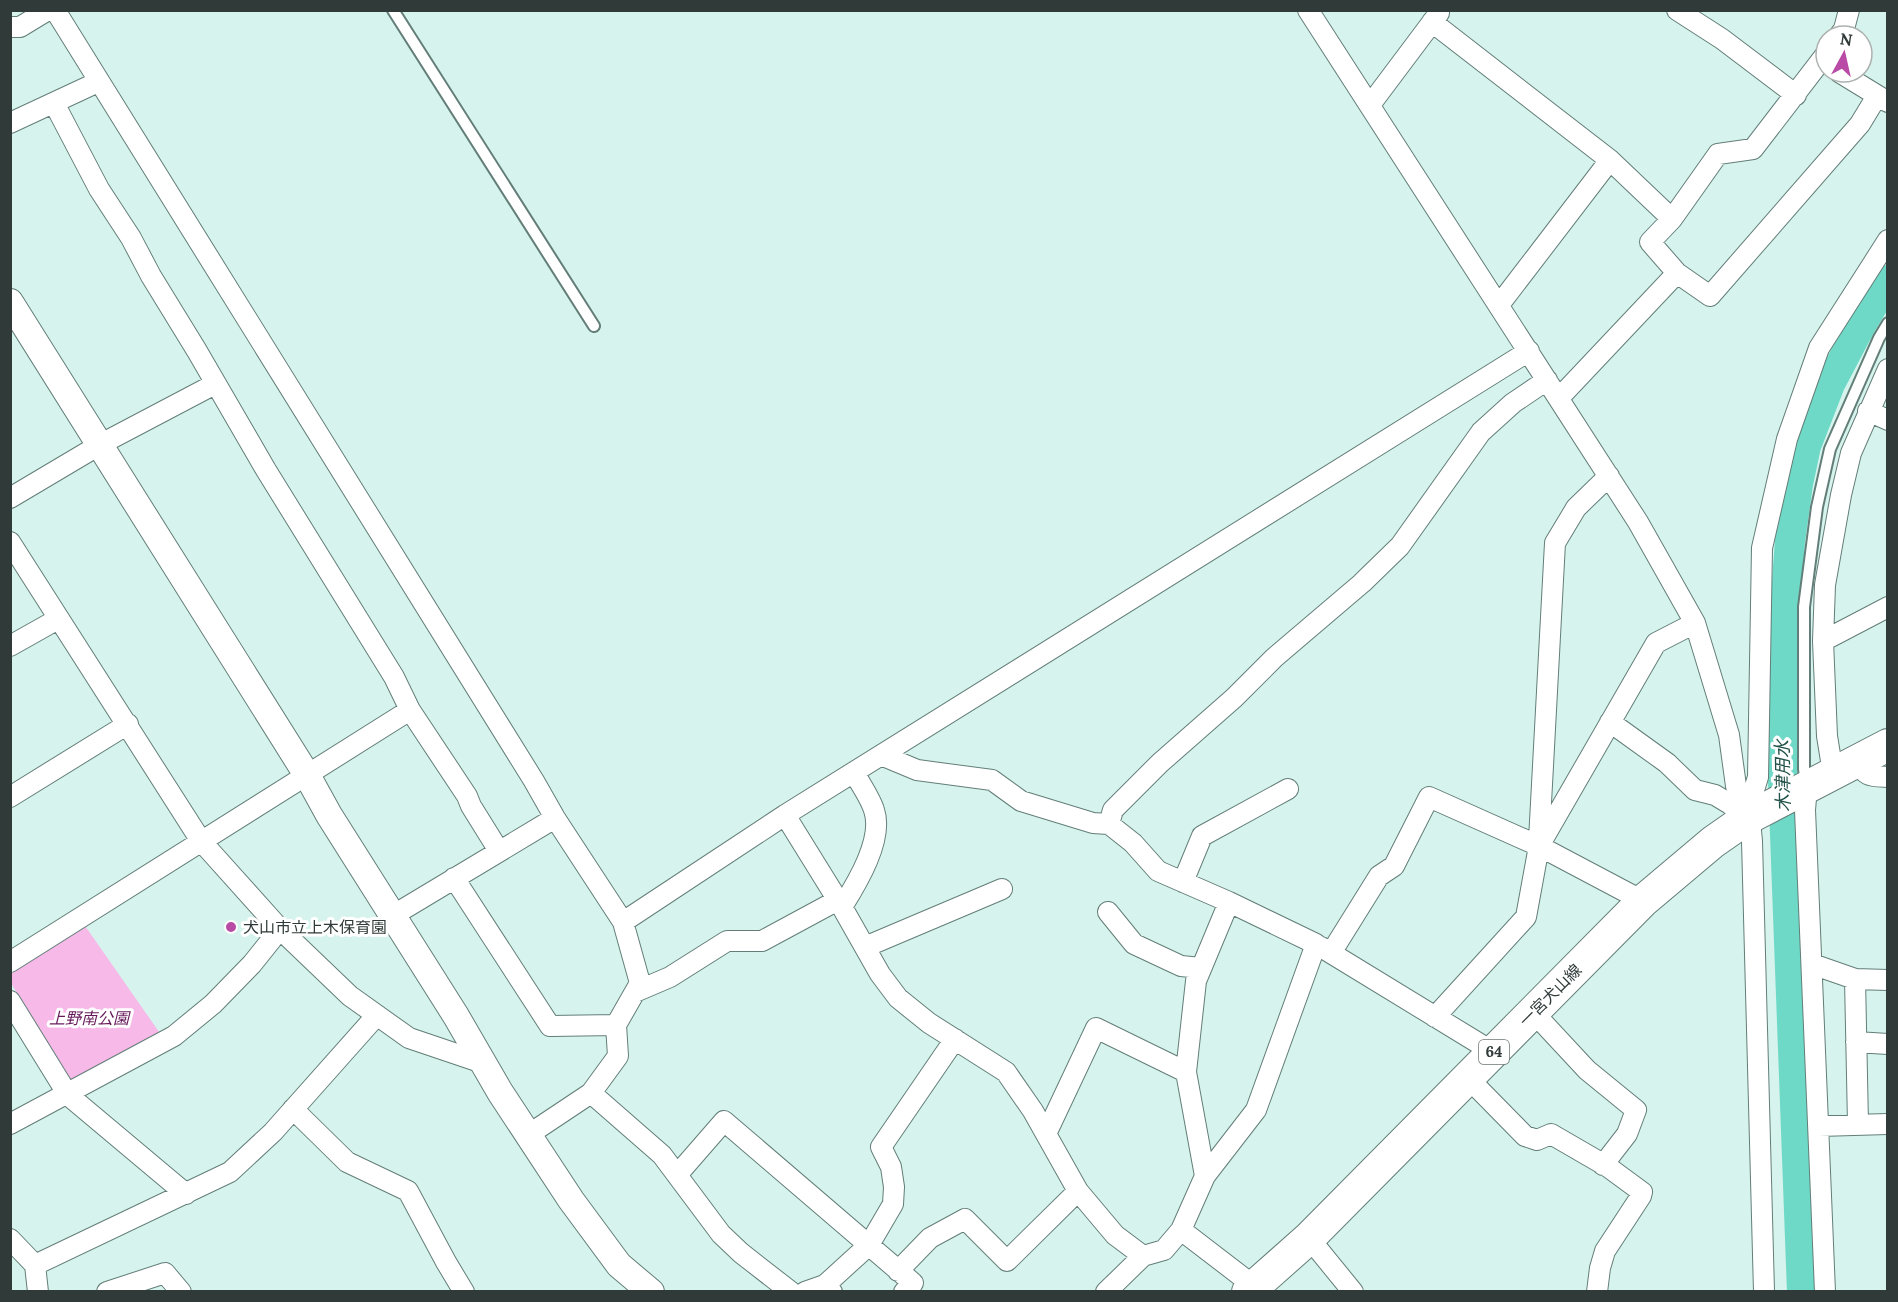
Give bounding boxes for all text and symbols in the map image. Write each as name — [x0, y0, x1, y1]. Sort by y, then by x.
north arrow — [1814, 24, 1874, 84]
text: N — [1839, 28, 1854, 50]
water label: 木津用水 — [1770, 738, 1795, 812]
place label: 犬山市立上木保育園 — [243, 917, 387, 937]
marker: 犬山市立上木保育園 — [224, 920, 238, 934]
street label: 一宮犬山線 — [1515, 960, 1585, 1030]
park label: 上野南公園 — [49, 1008, 131, 1028]
road number: 64 — [1479, 1040, 1509, 1064]

